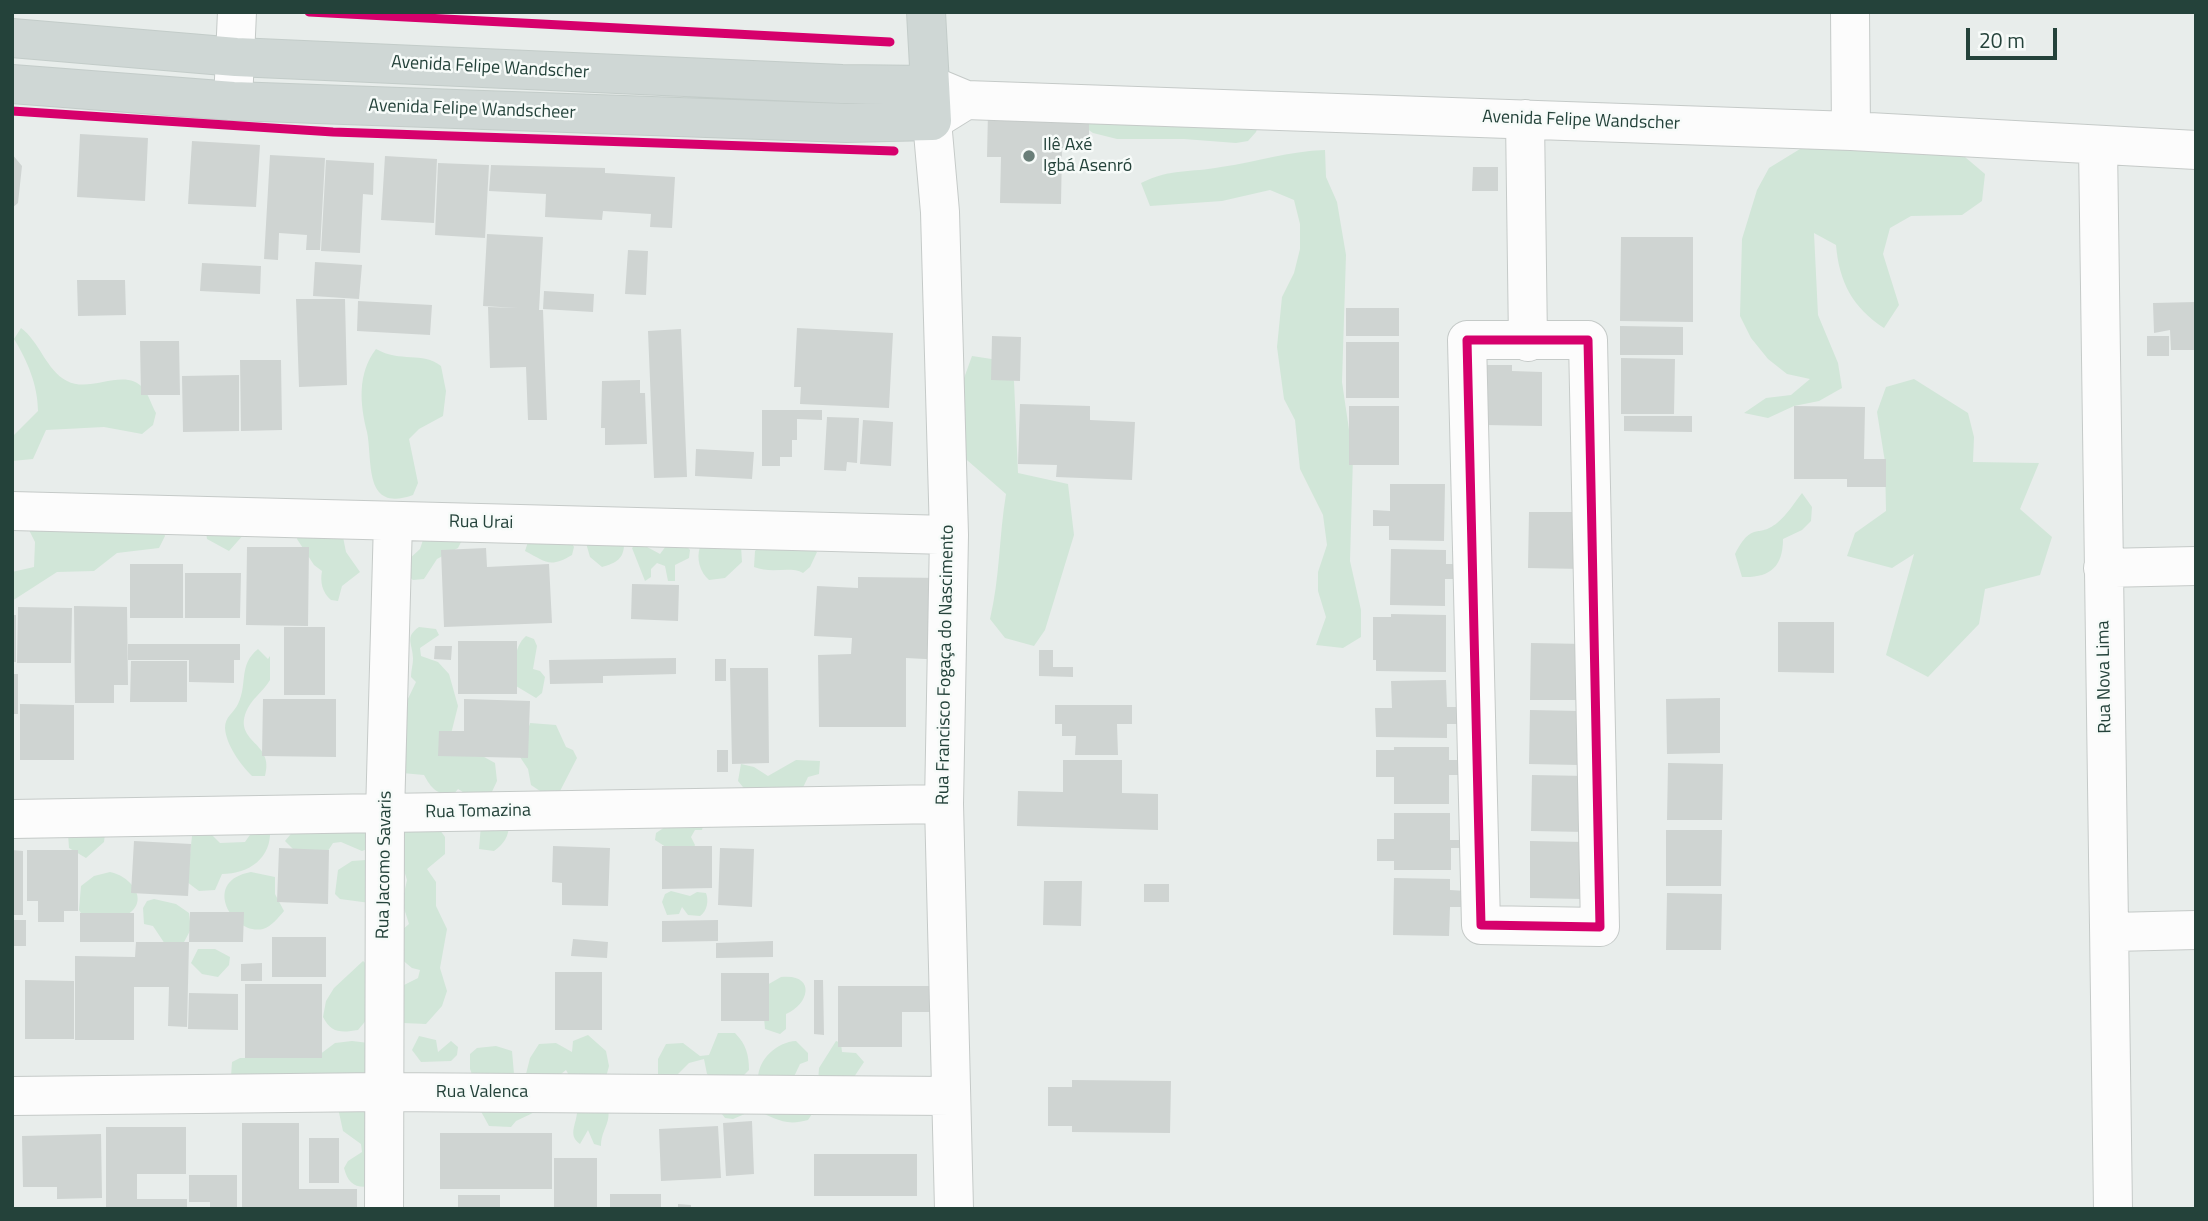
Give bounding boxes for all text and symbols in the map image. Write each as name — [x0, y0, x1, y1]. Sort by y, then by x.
scale bar — [1970, 14, 2061, 58]
text: 20 m — [1979, 24, 2025, 56]
street label: Avenida Felipe Wandscher — [391, 52, 589, 84]
street label: Avenida Felipe Wandscheer — [368, 96, 576, 124]
street label: Avenida Felipe Wandscher — [1482, 107, 1680, 135]
place label: Ilê Axé Igbá Asenró — [1043, 135, 1132, 178]
marker: Ilê Axé Igbá Asenró — [1021, 148, 1037, 164]
street label: Rua Urai — [449, 512, 513, 534]
street label: Rua Francisco Fogaça do Nascimento — [933, 525, 959, 805]
street label: Rua Nova Lima — [2093, 620, 2117, 734]
street label: Rua Jacomo Savaris — [373, 791, 397, 939]
street label: Rua Tomazina — [425, 800, 531, 824]
street label: Rua Valenca — [436, 1082, 528, 1104]

